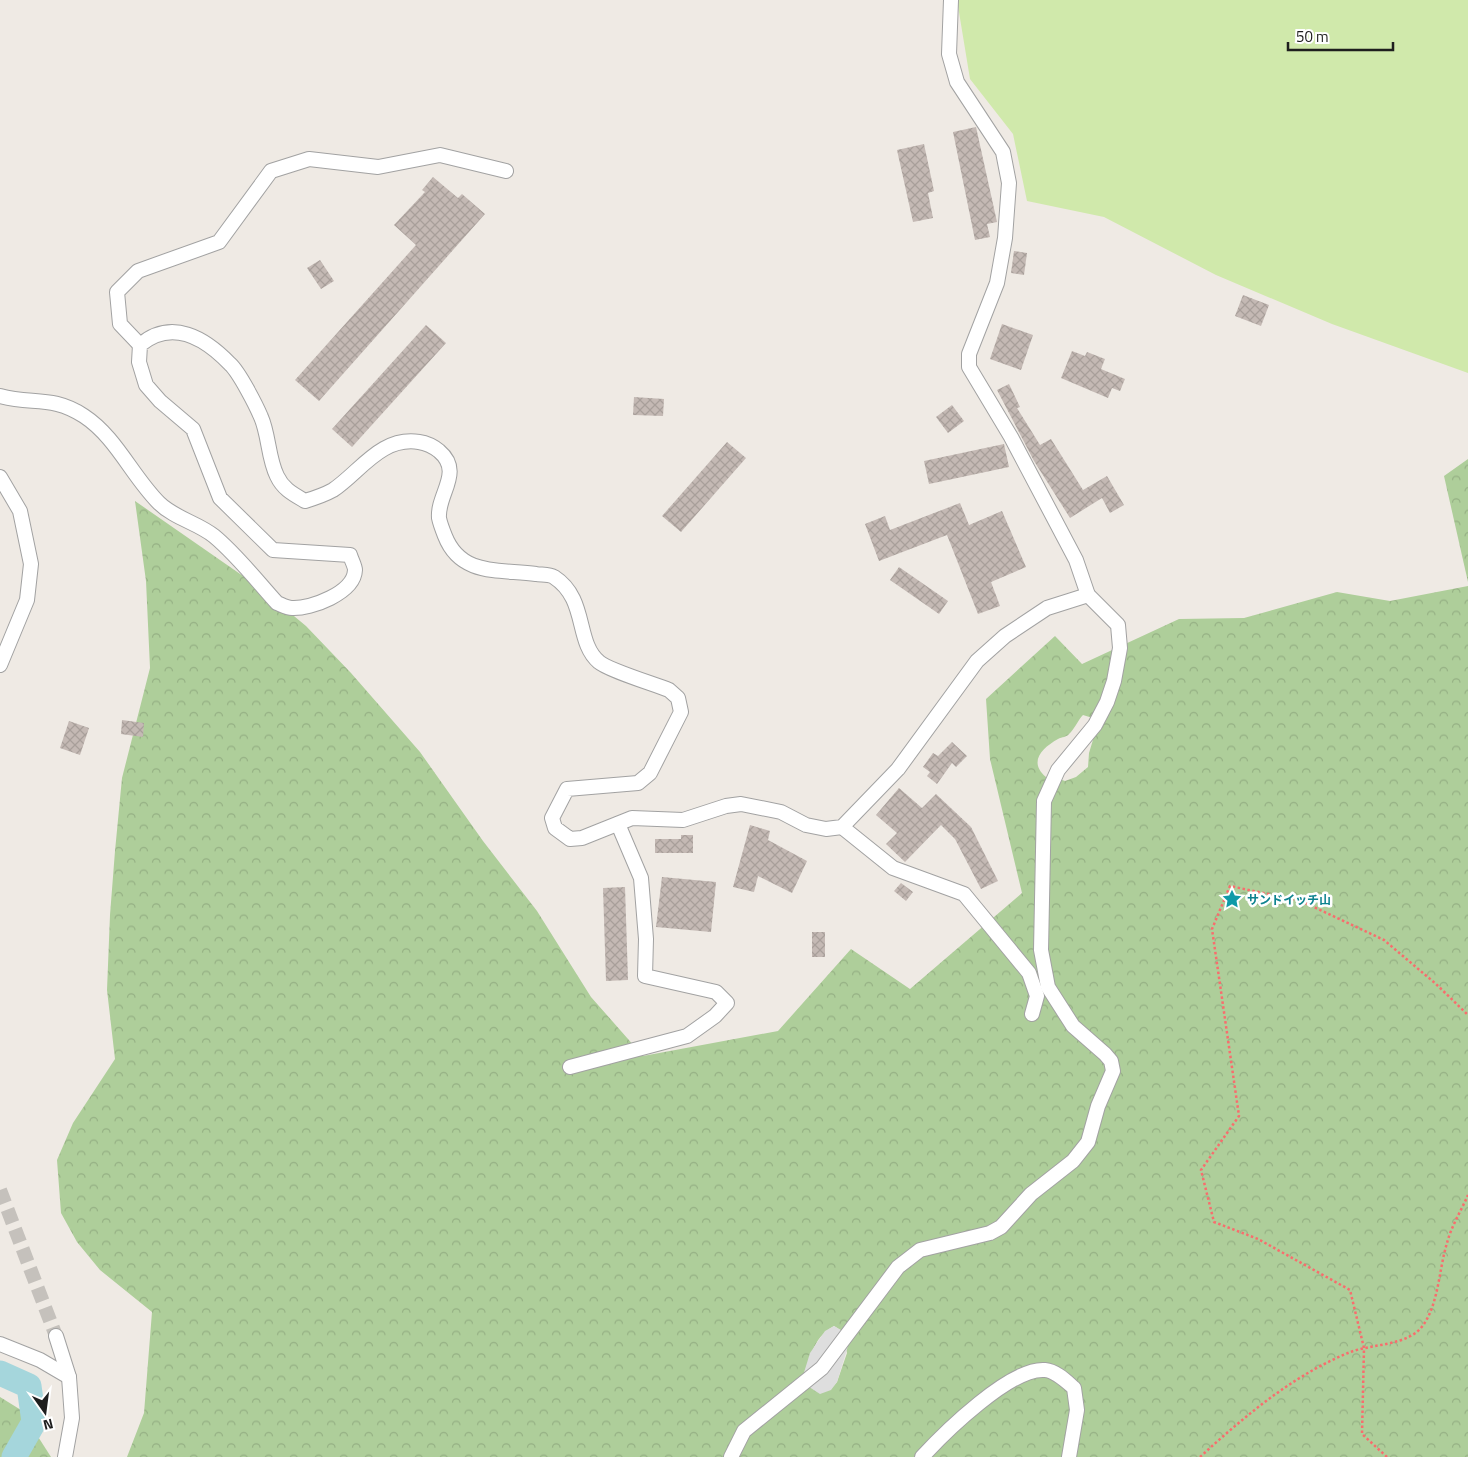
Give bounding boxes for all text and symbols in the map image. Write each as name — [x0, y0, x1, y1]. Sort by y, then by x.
scale bar — [1288, 20, 1393, 52]
text: 50 m — [1296, 25, 1329, 48]
place icon: サンドイッチ山 — [1221, 888, 1243, 910]
place label: サンドイッチ山 — [1247, 890, 1331, 909]
north arrow — [20, 1387, 70, 1437]
text: N — [41, 1414, 56, 1436]

